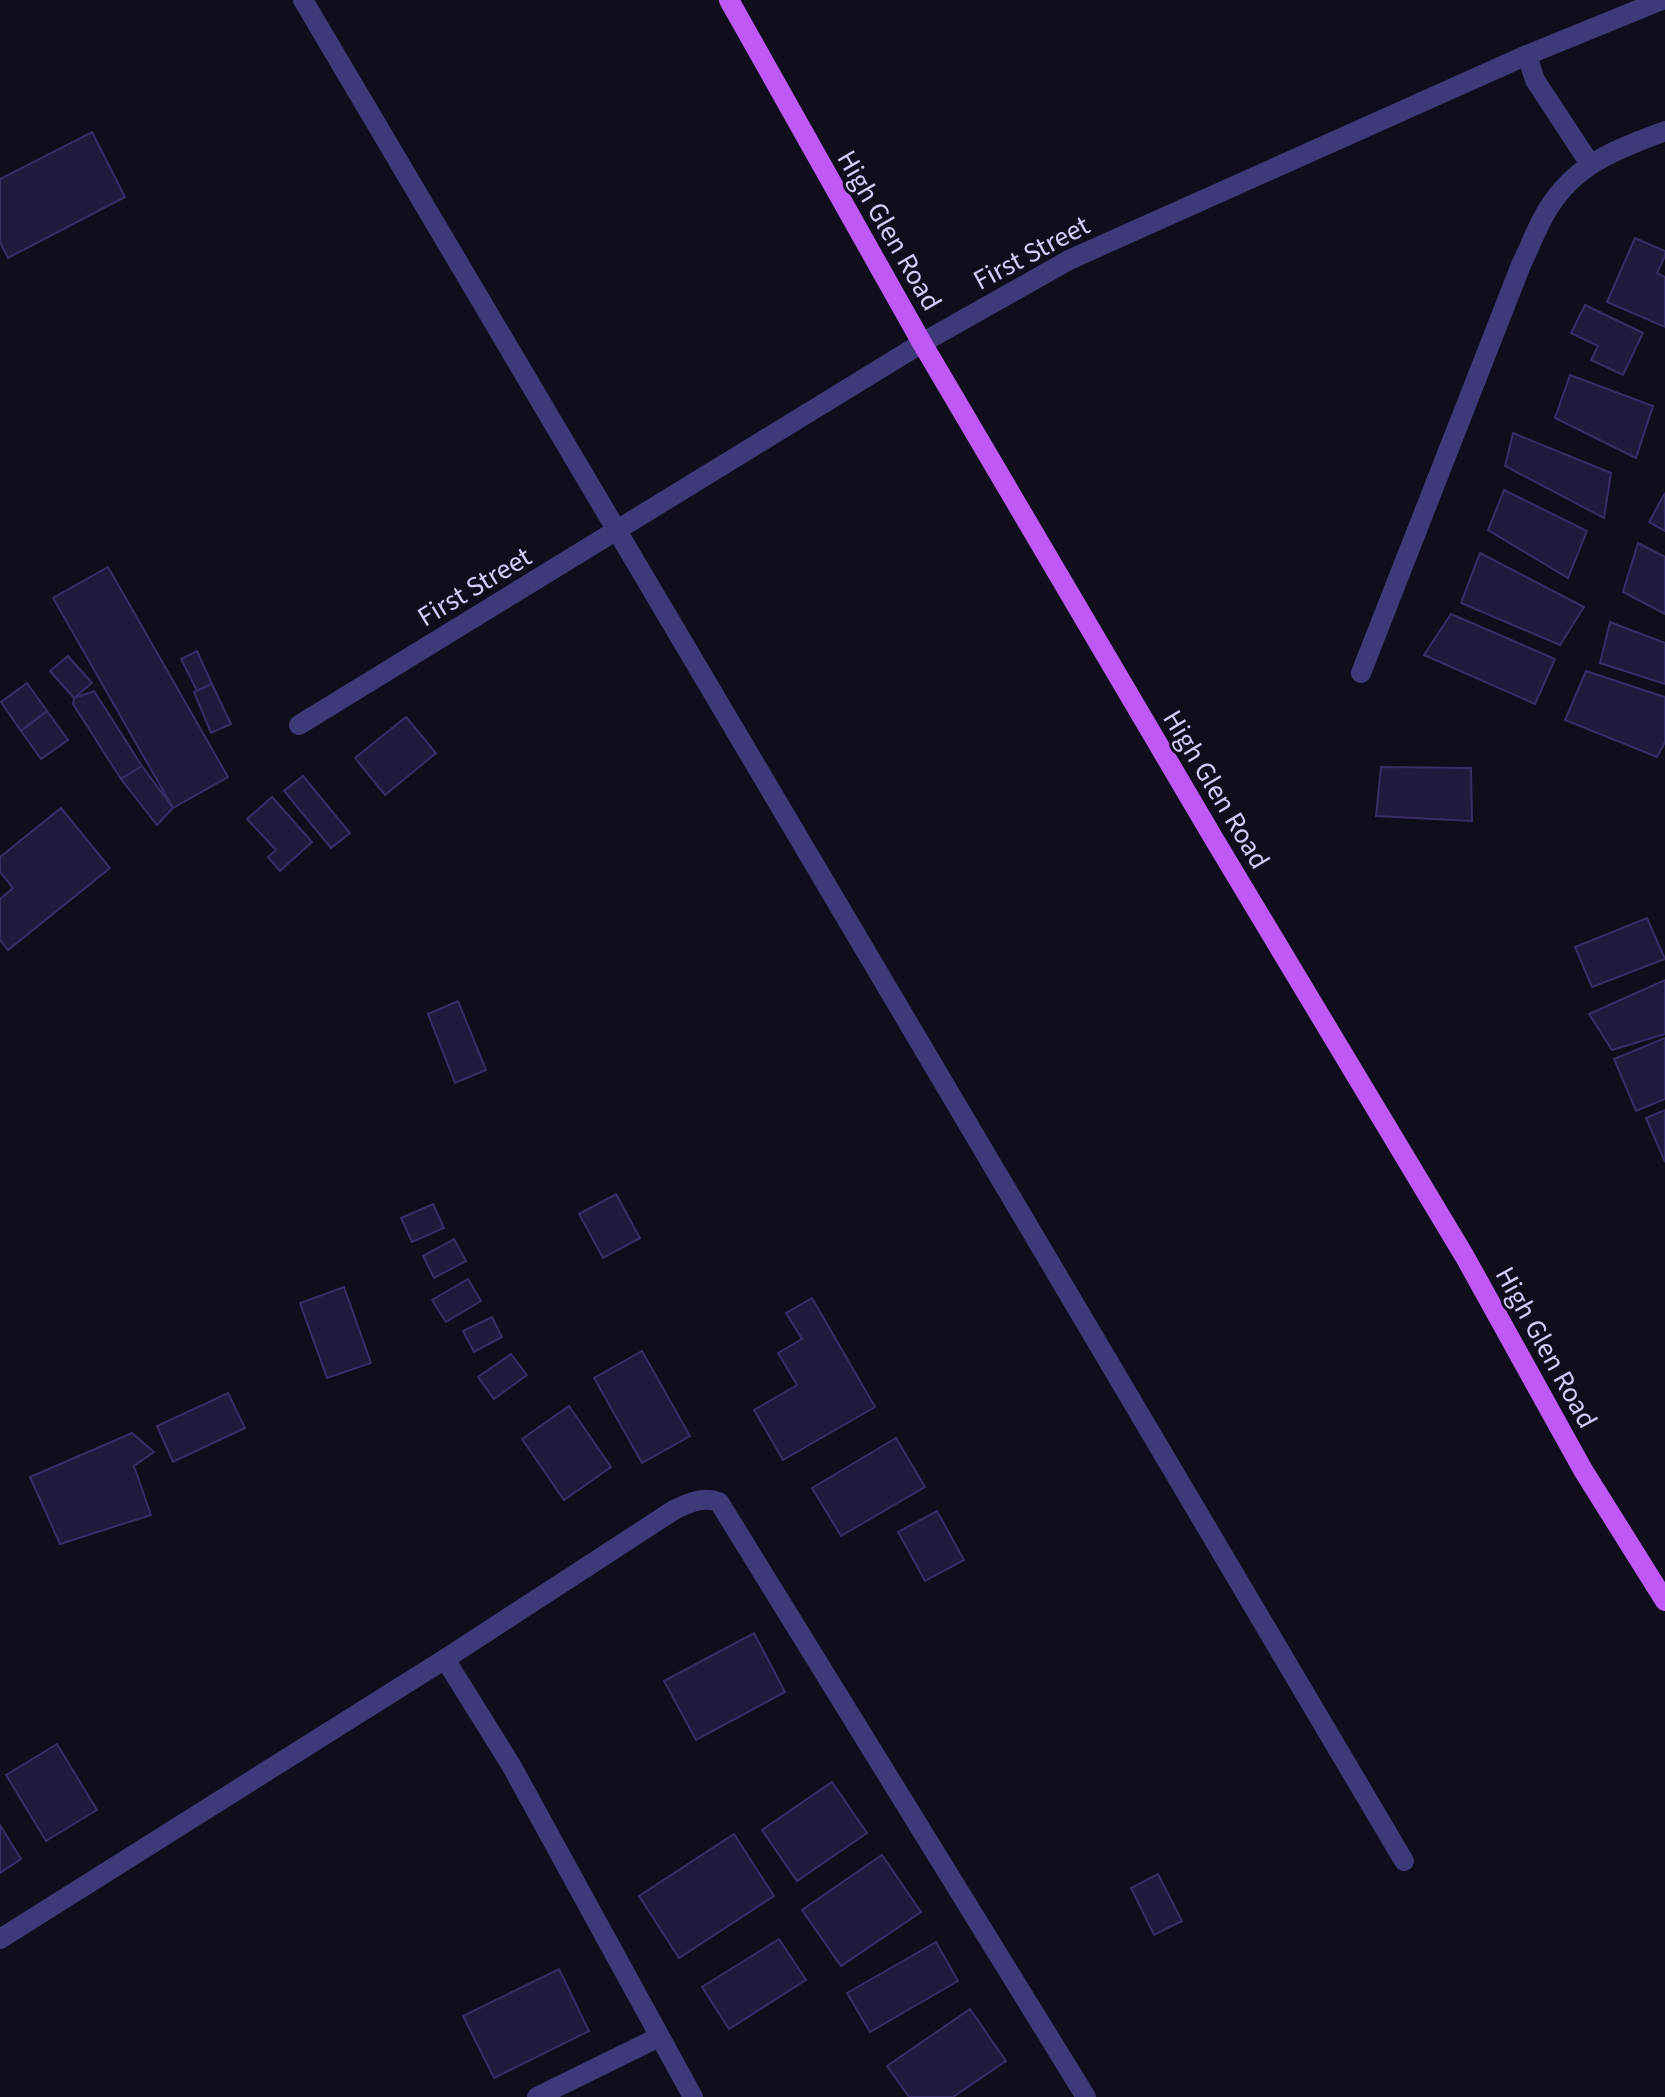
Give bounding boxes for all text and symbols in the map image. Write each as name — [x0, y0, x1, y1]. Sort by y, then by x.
street label: High Glen Road — [827, 143, 951, 318]
street label: First Street — [966, 205, 1097, 300]
street label: First Street — [410, 537, 540, 637]
street label: High Glen Road — [1153, 702, 1279, 877]
street label: High Glen Road — [1485, 1259, 1607, 1436]

